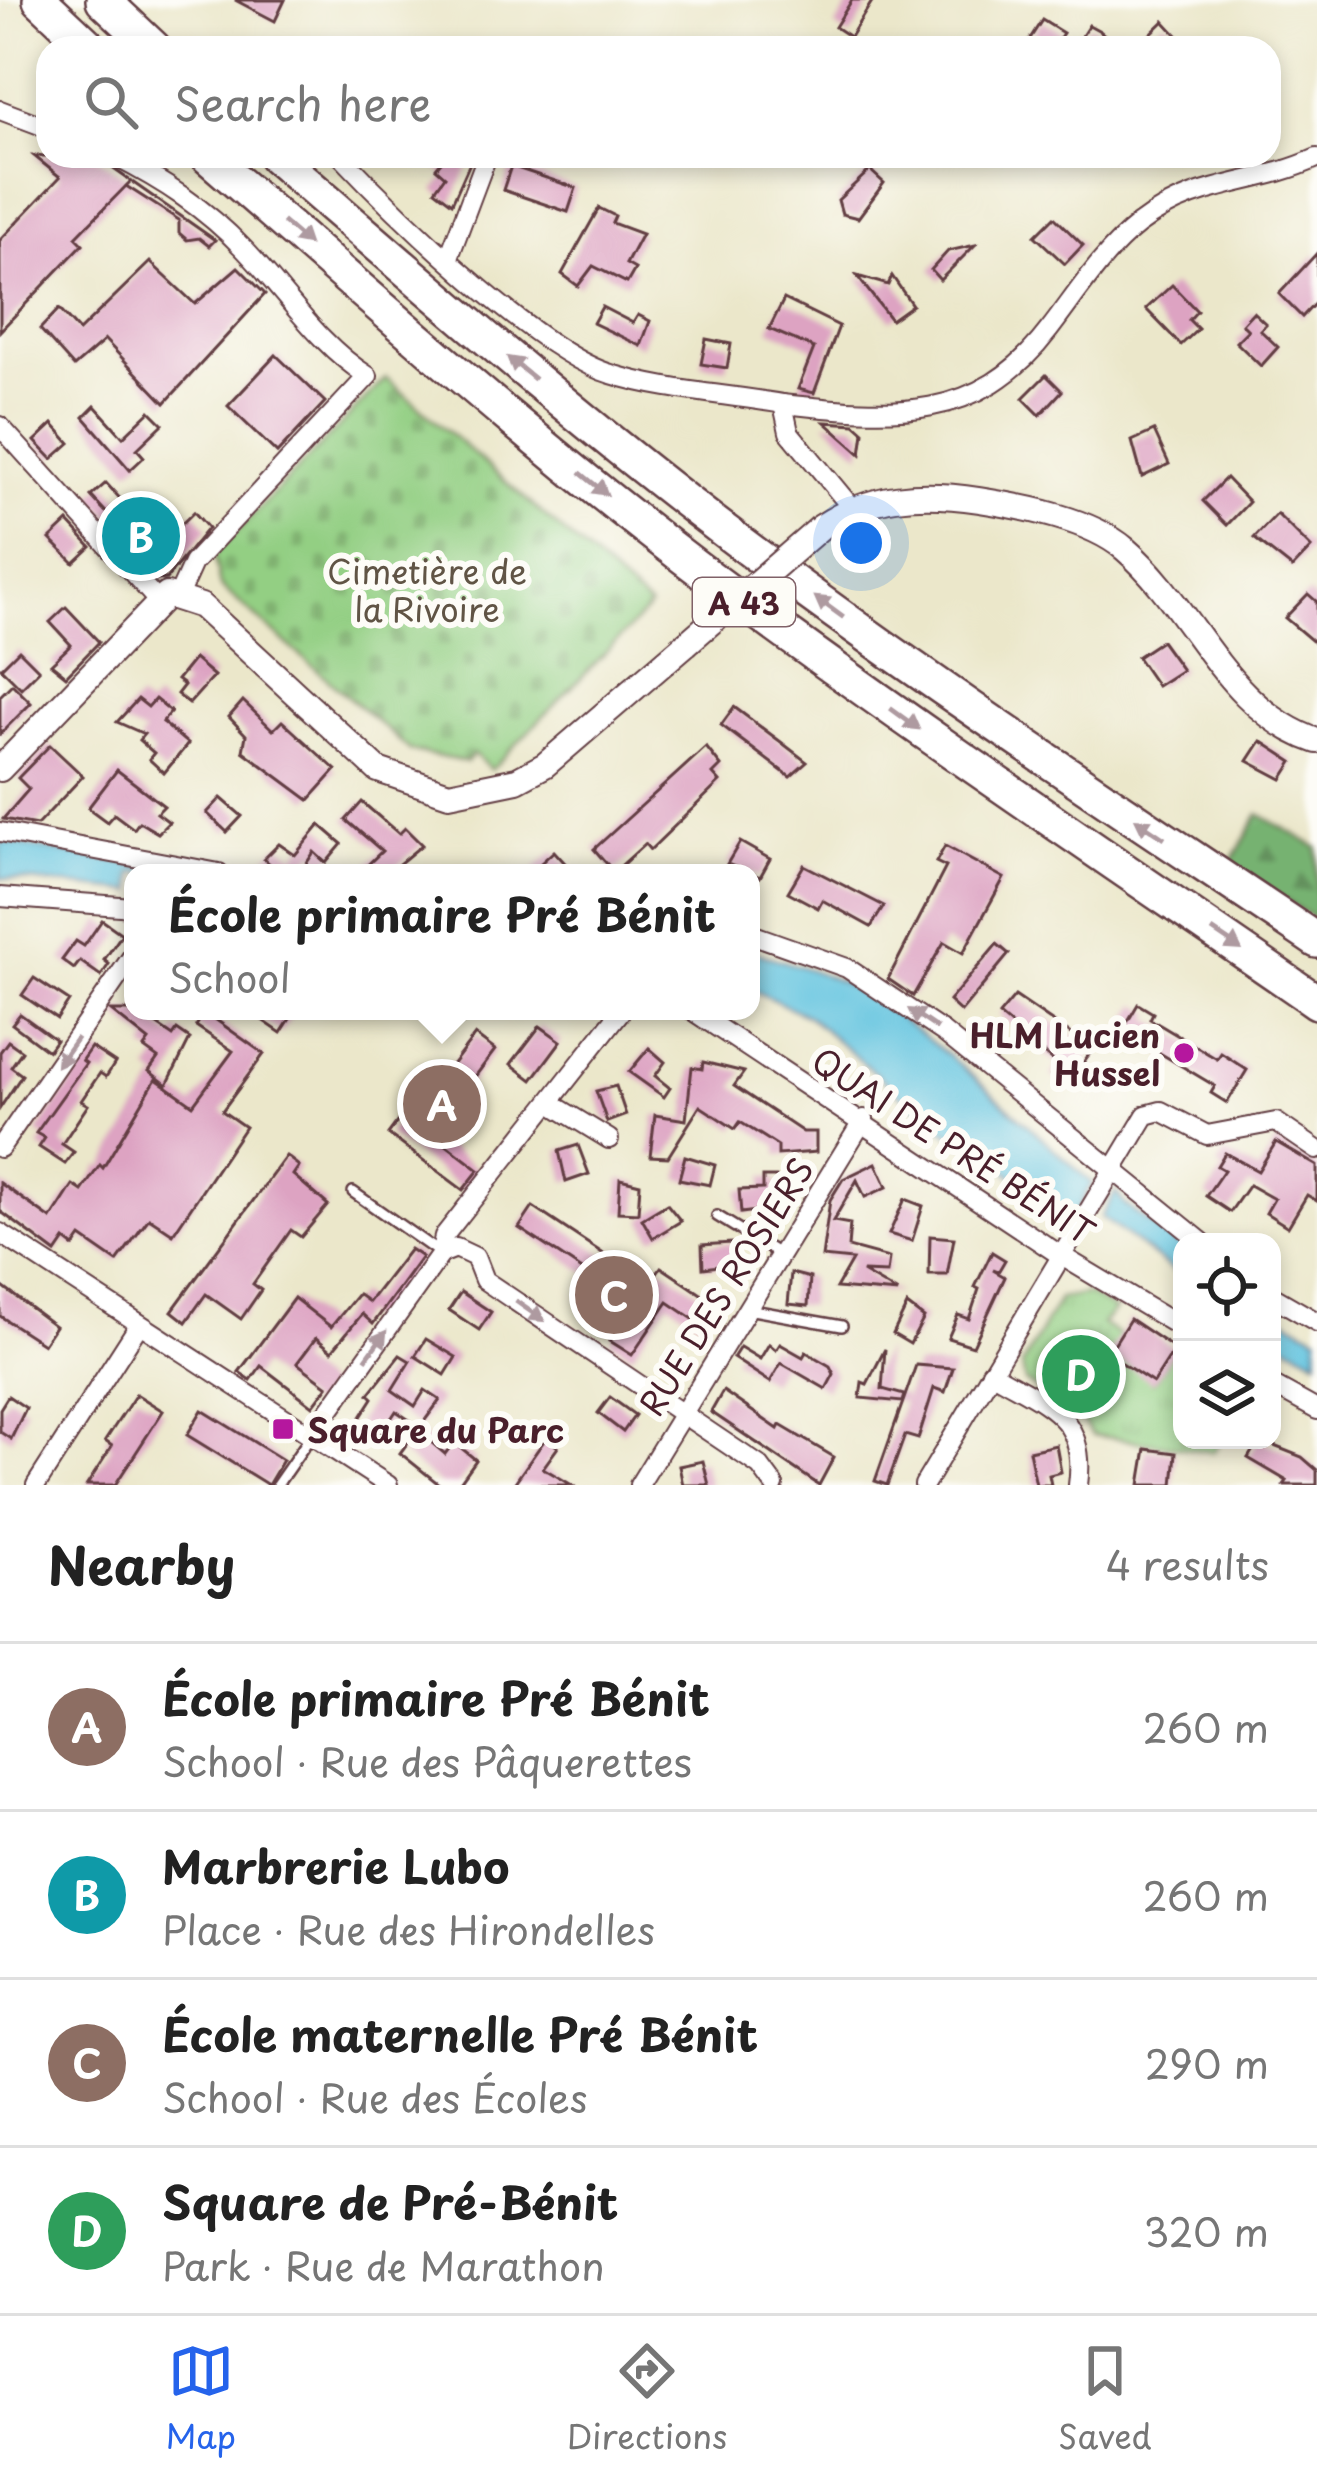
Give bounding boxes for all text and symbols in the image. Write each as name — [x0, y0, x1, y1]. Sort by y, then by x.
search box — [36, 36, 1281, 168]
text: Search here — [174, 68, 431, 136]
icon: search — [78, 69, 144, 135]
one-way arrow — [281, 219, 311, 245]
one-way arrow — [506, 356, 537, 381]
one-way arrow — [578, 471, 609, 496]
pin: B — [102, 491, 180, 581]
your location — [831, 513, 891, 573]
park label: Cimetière de la Rivoire — [327, 545, 527, 633]
road number: A 43 — [693, 578, 795, 626]
one-way arrow — [813, 596, 845, 620]
one-way arrow — [889, 706, 921, 730]
one-way arrow — [1134, 818, 1166, 841]
popup — [124, 864, 760, 1020]
text: École primaire Pré Bénit — [168, 879, 716, 947]
one-way arrow — [1210, 928, 1243, 951]
text: School — [168, 947, 291, 1006]
one-way arrow — [907, 1008, 939, 1031]
place label: HLM Lucien Hussel — [970, 1009, 1160, 1097]
street label: QUAI DE PRÉ BÉNIT — [803, 1035, 1106, 1256]
one-way arrow — [56, 1036, 79, 1068]
marker: HLM Lucien Hussel — [1171, 1040, 1197, 1066]
pin: A — [403, 1059, 481, 1149]
street label: RUE DES ROSIERS — [625, 1147, 825, 1425]
map controls — [1173, 1233, 1281, 1449]
button: locate — [1173, 1233, 1281, 1341]
pin: C — [575, 1250, 653, 1340]
one-way arrow — [513, 1299, 546, 1322]
one-way arrow — [364, 1329, 387, 1361]
pin: D — [1042, 1329, 1120, 1419]
button: layers — [1173, 1341, 1281, 1449]
place label: Square du Parc — [307, 1404, 564, 1454]
marker: Square du Parc — [270, 1416, 296, 1442]
text: Nearby — [48, 1525, 235, 1602]
text: 4 results — [1106, 1534, 1269, 1593]
text: École primaire Pré Bénit — [162, 1663, 710, 1731]
text: A — [72, 1697, 102, 1756]
text: 260 m — [1142, 1697, 1269, 1756]
text: School · Rue des Pâquerettes — [162, 1731, 692, 1790]
text: Marbrerie Lubo — [162, 1831, 510, 1899]
text: B — [74, 1865, 100, 1924]
text: 260 m — [1142, 1865, 1269, 1924]
text: Place · Rue des Hirondelles — [162, 1899, 655, 1958]
text: École maternelle Pré Bénit — [162, 1999, 758, 2067]
text: C — [72, 2033, 102, 2092]
text: 290 m — [1145, 2033, 1269, 2092]
text: School · Rue des Écoles — [162, 2067, 588, 2126]
text: Square de Pré-Bénit — [162, 2167, 618, 2235]
text: D — [71, 2201, 103, 2260]
text: 320 m — [1144, 2201, 1269, 2260]
text: Park · Rue de Marathon — [162, 2235, 605, 2294]
tab: Map — [165, 2338, 236, 2460]
tab: Directions — [567, 2338, 727, 2460]
tab: Saved — [1058, 2338, 1152, 2460]

